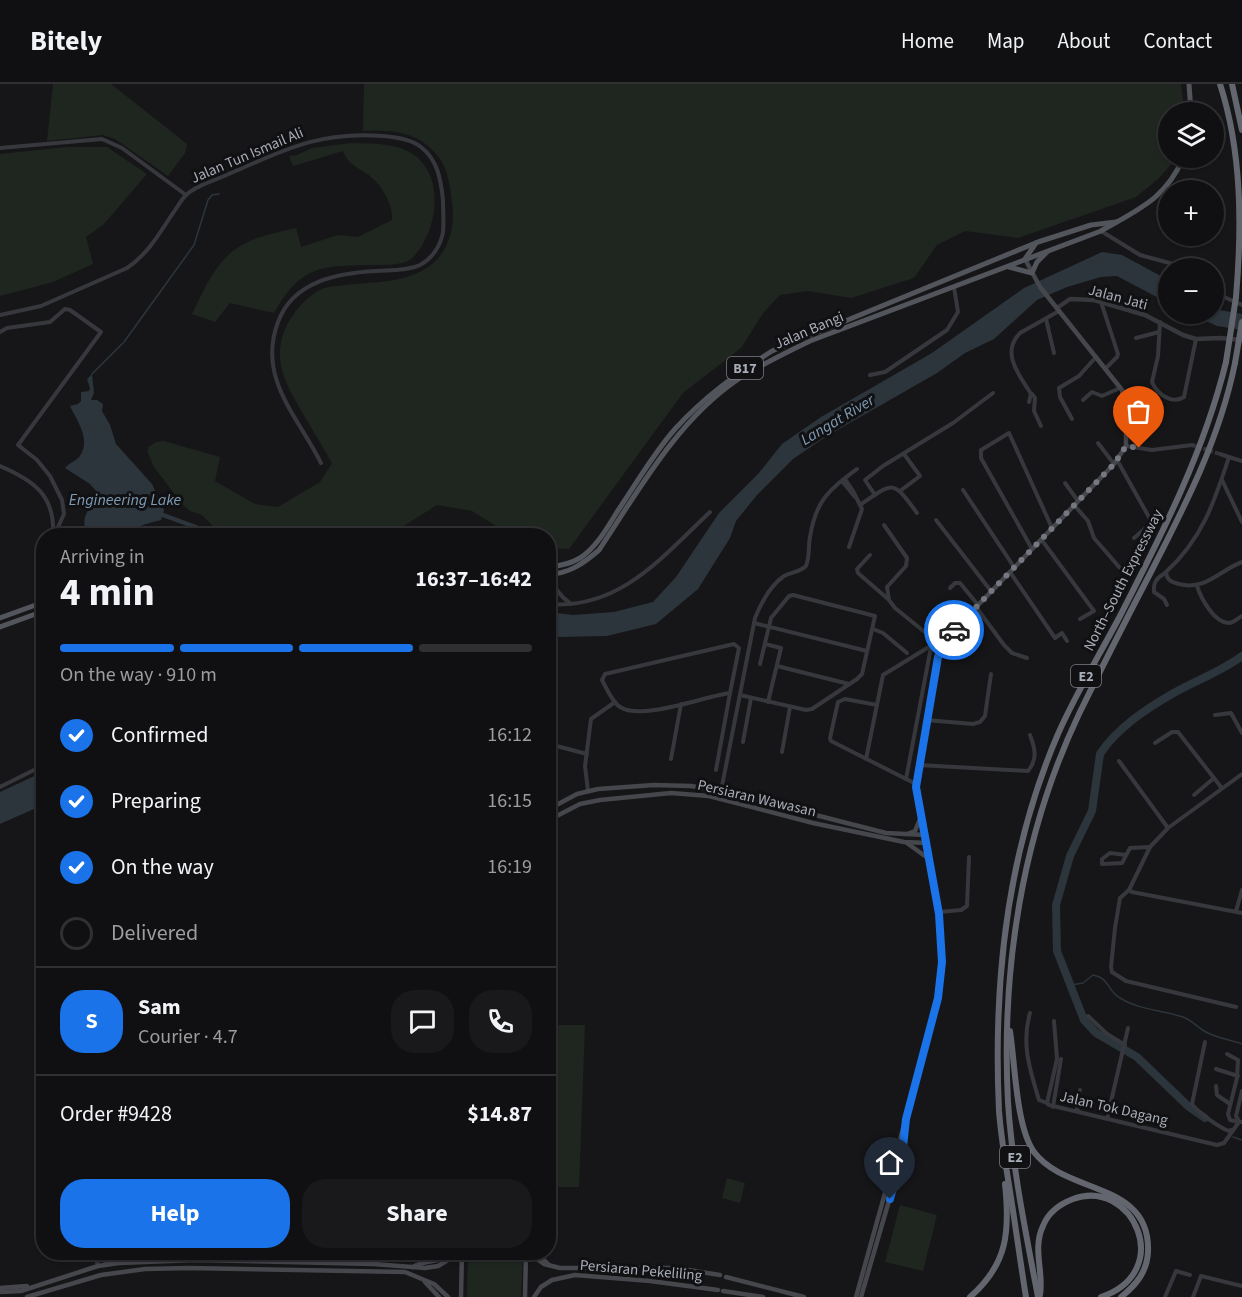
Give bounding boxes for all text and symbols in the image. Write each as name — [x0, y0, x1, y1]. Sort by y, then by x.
text: Bitely — [30, 21, 102, 61]
text: Home — [901, 26, 954, 56]
text: Map — [987, 26, 1025, 56]
text: About — [1058, 26, 1110, 56]
text: Contact — [1143, 26, 1212, 56]
map controls — [1158, 102, 1224, 324]
button: layers — [1158, 102, 1224, 168]
street label: Jalan Tun Ismail Ali — [188, 122, 307, 189]
button: + — [1158, 180, 1224, 246]
button: − — [1158, 258, 1224, 324]
street label: Jalan Jati — [1086, 279, 1150, 315]
street label: Jalan Bangi — [771, 306, 847, 354]
road number: B17 — [727, 357, 763, 379]
pin — [1113, 386, 1164, 448]
water label: Langat River — [796, 388, 880, 451]
icon: bag — [1122, 395, 1155, 428]
water label: Engineering Lake — [69, 489, 182, 511]
street label: North–South Expressway — [1079, 506, 1168, 655]
text: Arriving in — [60, 543, 145, 571]
text: 16:37–16:42 — [415, 563, 532, 595]
text: 4 min — [60, 565, 155, 621]
courier — [924, 600, 984, 660]
icon: car — [938, 614, 971, 647]
text: On the way · 910 m — [60, 661, 217, 689]
road number: E2 — [1071, 665, 1101, 687]
icon: check — [60, 719, 93, 752]
text: Confirmed — [111, 719, 208, 751]
text: 16:12 — [487, 721, 532, 749]
street label: Persiaran Wawasan — [695, 775, 818, 822]
icon: check — [60, 785, 93, 818]
text: Preparing — [111, 785, 201, 817]
text: 16:15 — [487, 787, 532, 815]
icon: check — [60, 851, 93, 884]
text: On the way — [111, 851, 214, 883]
text: 16:19 — [487, 853, 532, 881]
text: Delivered — [111, 917, 198, 949]
button: chat — [391, 990, 454, 1053]
button: phone — [469, 990, 532, 1053]
text: Sam — [138, 991, 181, 1023]
text: S — [85, 1005, 98, 1037]
text: Courier · 4.7 — [138, 1023, 238, 1051]
street label: Jalan Tok Dagang — [1058, 1086, 1170, 1131]
text: Order #9428 — [60, 1098, 172, 1130]
text: $14.87 — [467, 1098, 532, 1130]
pin — [864, 1137, 915, 1199]
icon: home — [873, 1146, 906, 1179]
road number: E2 — [1000, 1146, 1030, 1168]
button: Help — [60, 1179, 290, 1248]
button: Share — [302, 1179, 532, 1248]
street label: Persiaran Pekeliling — [579, 1255, 703, 1286]

